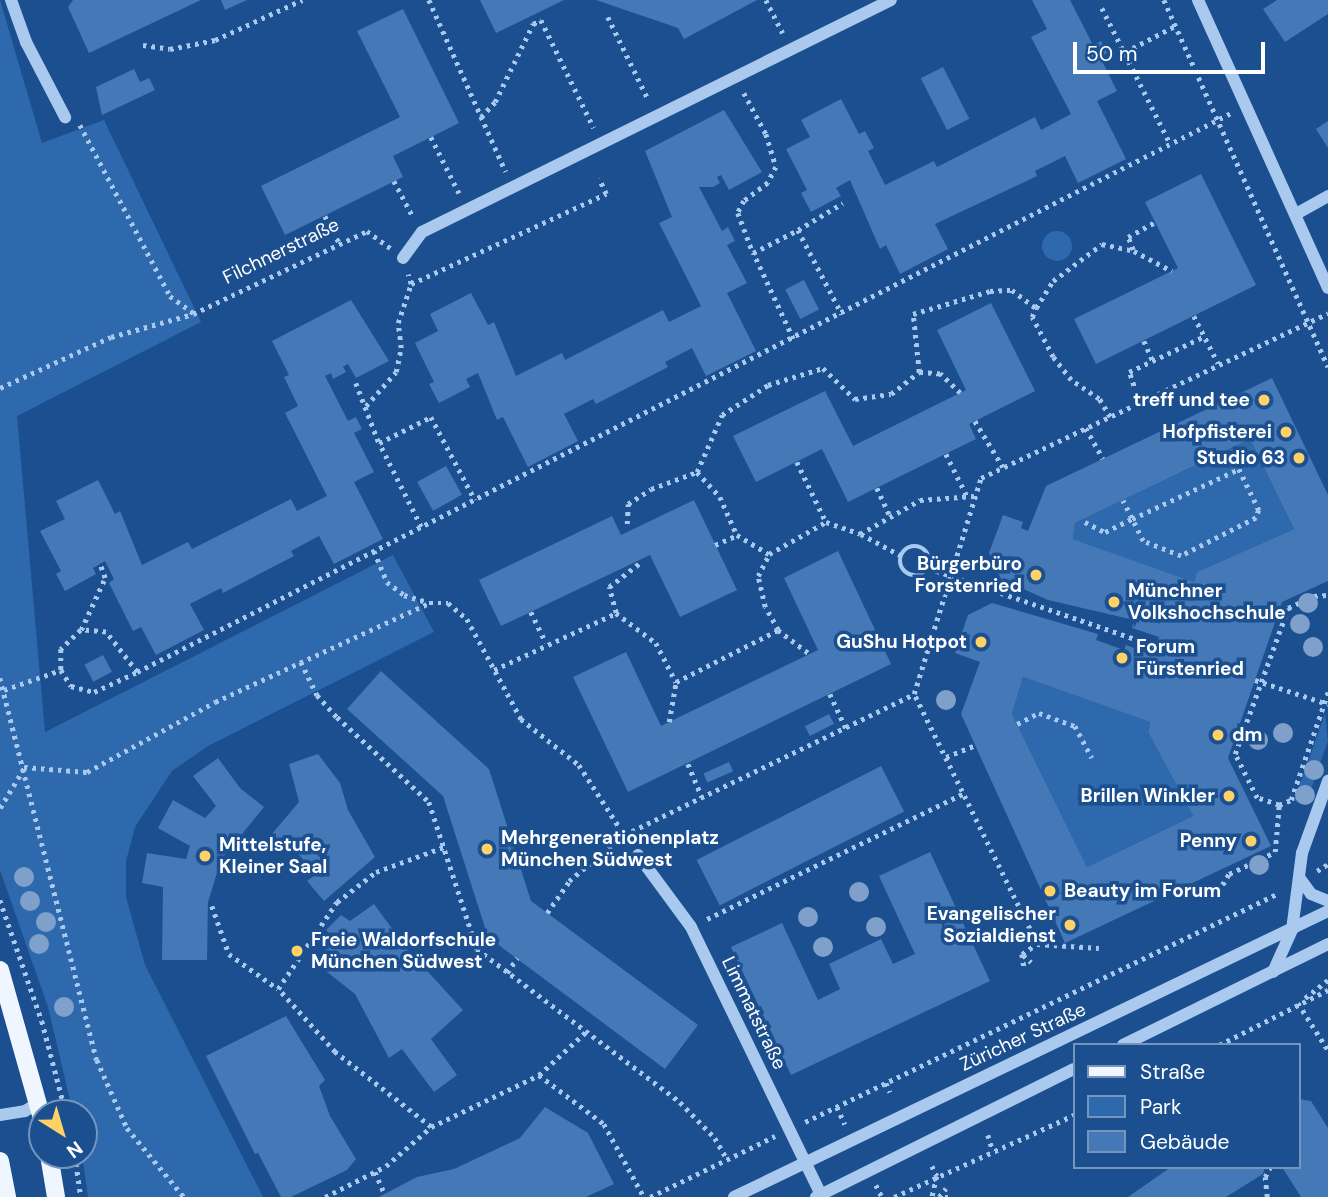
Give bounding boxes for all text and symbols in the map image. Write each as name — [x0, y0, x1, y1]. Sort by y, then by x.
scale bar — [1076, 28, 1268, 72]
text: 50 m — [1086, 40, 1137, 68]
street label: Filchnerstraße — [219, 213, 343, 289]
place label: treff und tee — [1133, 389, 1250, 411]
marker: treff und tee — [1256, 392, 1272, 408]
place label: Hofpfisterei — [1162, 421, 1272, 443]
marker: Hofpfisterei — [1278, 424, 1294, 440]
place label: Studio 63 — [1196, 447, 1285, 469]
marker: Studio 63 — [1291, 450, 1307, 466]
place label: Bürgerbüro Forstenried — [915, 553, 1022, 597]
marker: Bürgerbüro Forstenried — [1028, 567, 1044, 583]
place label: Münchner Volkshochschule — [1128, 580, 1286, 624]
marker: Münchner Volkshochschule — [1106, 594, 1122, 610]
place label: GuShu Hotpot — [836, 631, 967, 653]
marker: GuShu Hotpot — [973, 634, 989, 650]
place label: Forum Fürstenried — [1136, 636, 1244, 680]
marker: Forum Fürstenried — [1114, 650, 1130, 666]
place label: dm — [1232, 724, 1262, 746]
marker: dm — [1210, 727, 1226, 743]
place label: Brillen Winkler — [1081, 785, 1215, 807]
marker: Brillen Winkler — [1221, 788, 1237, 804]
place label: Mehrgenerationenplatz München Südwest — [501, 827, 719, 871]
place label: Penny — [1180, 830, 1237, 852]
marker: Penny — [1243, 833, 1259, 849]
place label: Mittelstufe, Kleiner Saal — [219, 834, 327, 878]
marker: Mehrgenerationenplatz München Südwest — [479, 841, 495, 857]
marker: Mittelstufe, Kleiner Saal — [197, 848, 213, 864]
place label: Beauty im Forum — [1064, 880, 1221, 902]
marker: Beauty im Forum — [1042, 883, 1058, 899]
place label: Evangelischer Sozialdienst — [927, 903, 1056, 947]
marker: Evangelischer Sozialdienst — [1062, 917, 1078, 933]
place label: Freie Waldorfschule München Südwest — [311, 929, 496, 973]
marker: Freie Waldorfschule München Südwest — [289, 943, 305, 959]
street label: Limmatstraße — [717, 953, 791, 1073]
street label: Züricher Straße — [956, 998, 1090, 1076]
legend — [1072, 1043, 1300, 1169]
text: Straße — [1140, 1058, 1205, 1086]
text: Park — [1140, 1093, 1181, 1121]
north arrow — [28, 1099, 98, 1169]
text: Gebäude — [1140, 1128, 1230, 1156]
text: N — [62, 1135, 88, 1164]

